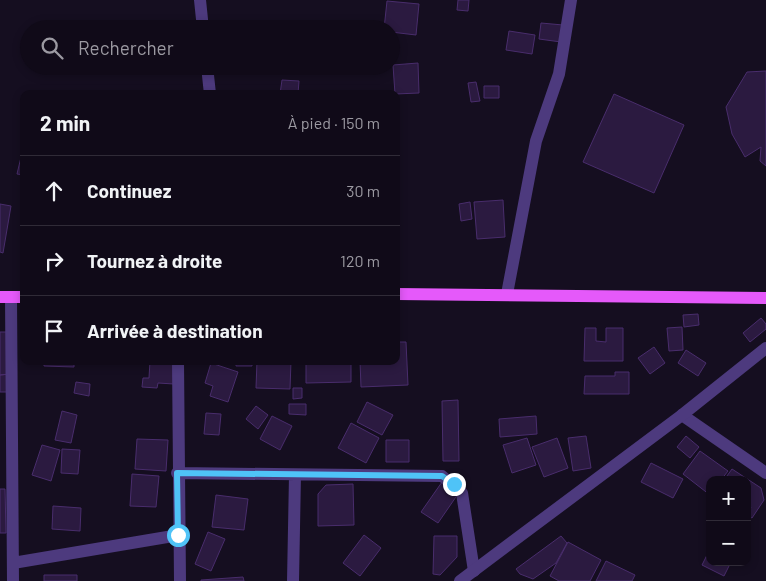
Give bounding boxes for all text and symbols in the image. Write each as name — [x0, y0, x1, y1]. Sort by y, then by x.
search box — [20, 20, 400, 75]
icon: search — [38, 34, 66, 62]
text: Rechercher — [78, 36, 174, 59]
text: 2 min — [40, 110, 90, 135]
text: À pied · 150 m — [288, 113, 380, 132]
icon: ahead — [40, 177, 68, 205]
text: Continuez — [87, 179, 171, 202]
text: 30 m — [346, 181, 380, 200]
icon: right — [40, 247, 68, 275]
text: Tournez à droite — [87, 249, 223, 272]
text: 120 m — [340, 251, 380, 270]
icon: arrive — [40, 317, 68, 345]
text: Arrivée à destination — [87, 319, 263, 342]
route end — [443, 473, 466, 496]
map controls — [706, 476, 751, 566]
button: + — [706, 476, 751, 521]
button: − — [706, 521, 751, 566]
route start — [167, 524, 190, 547]

